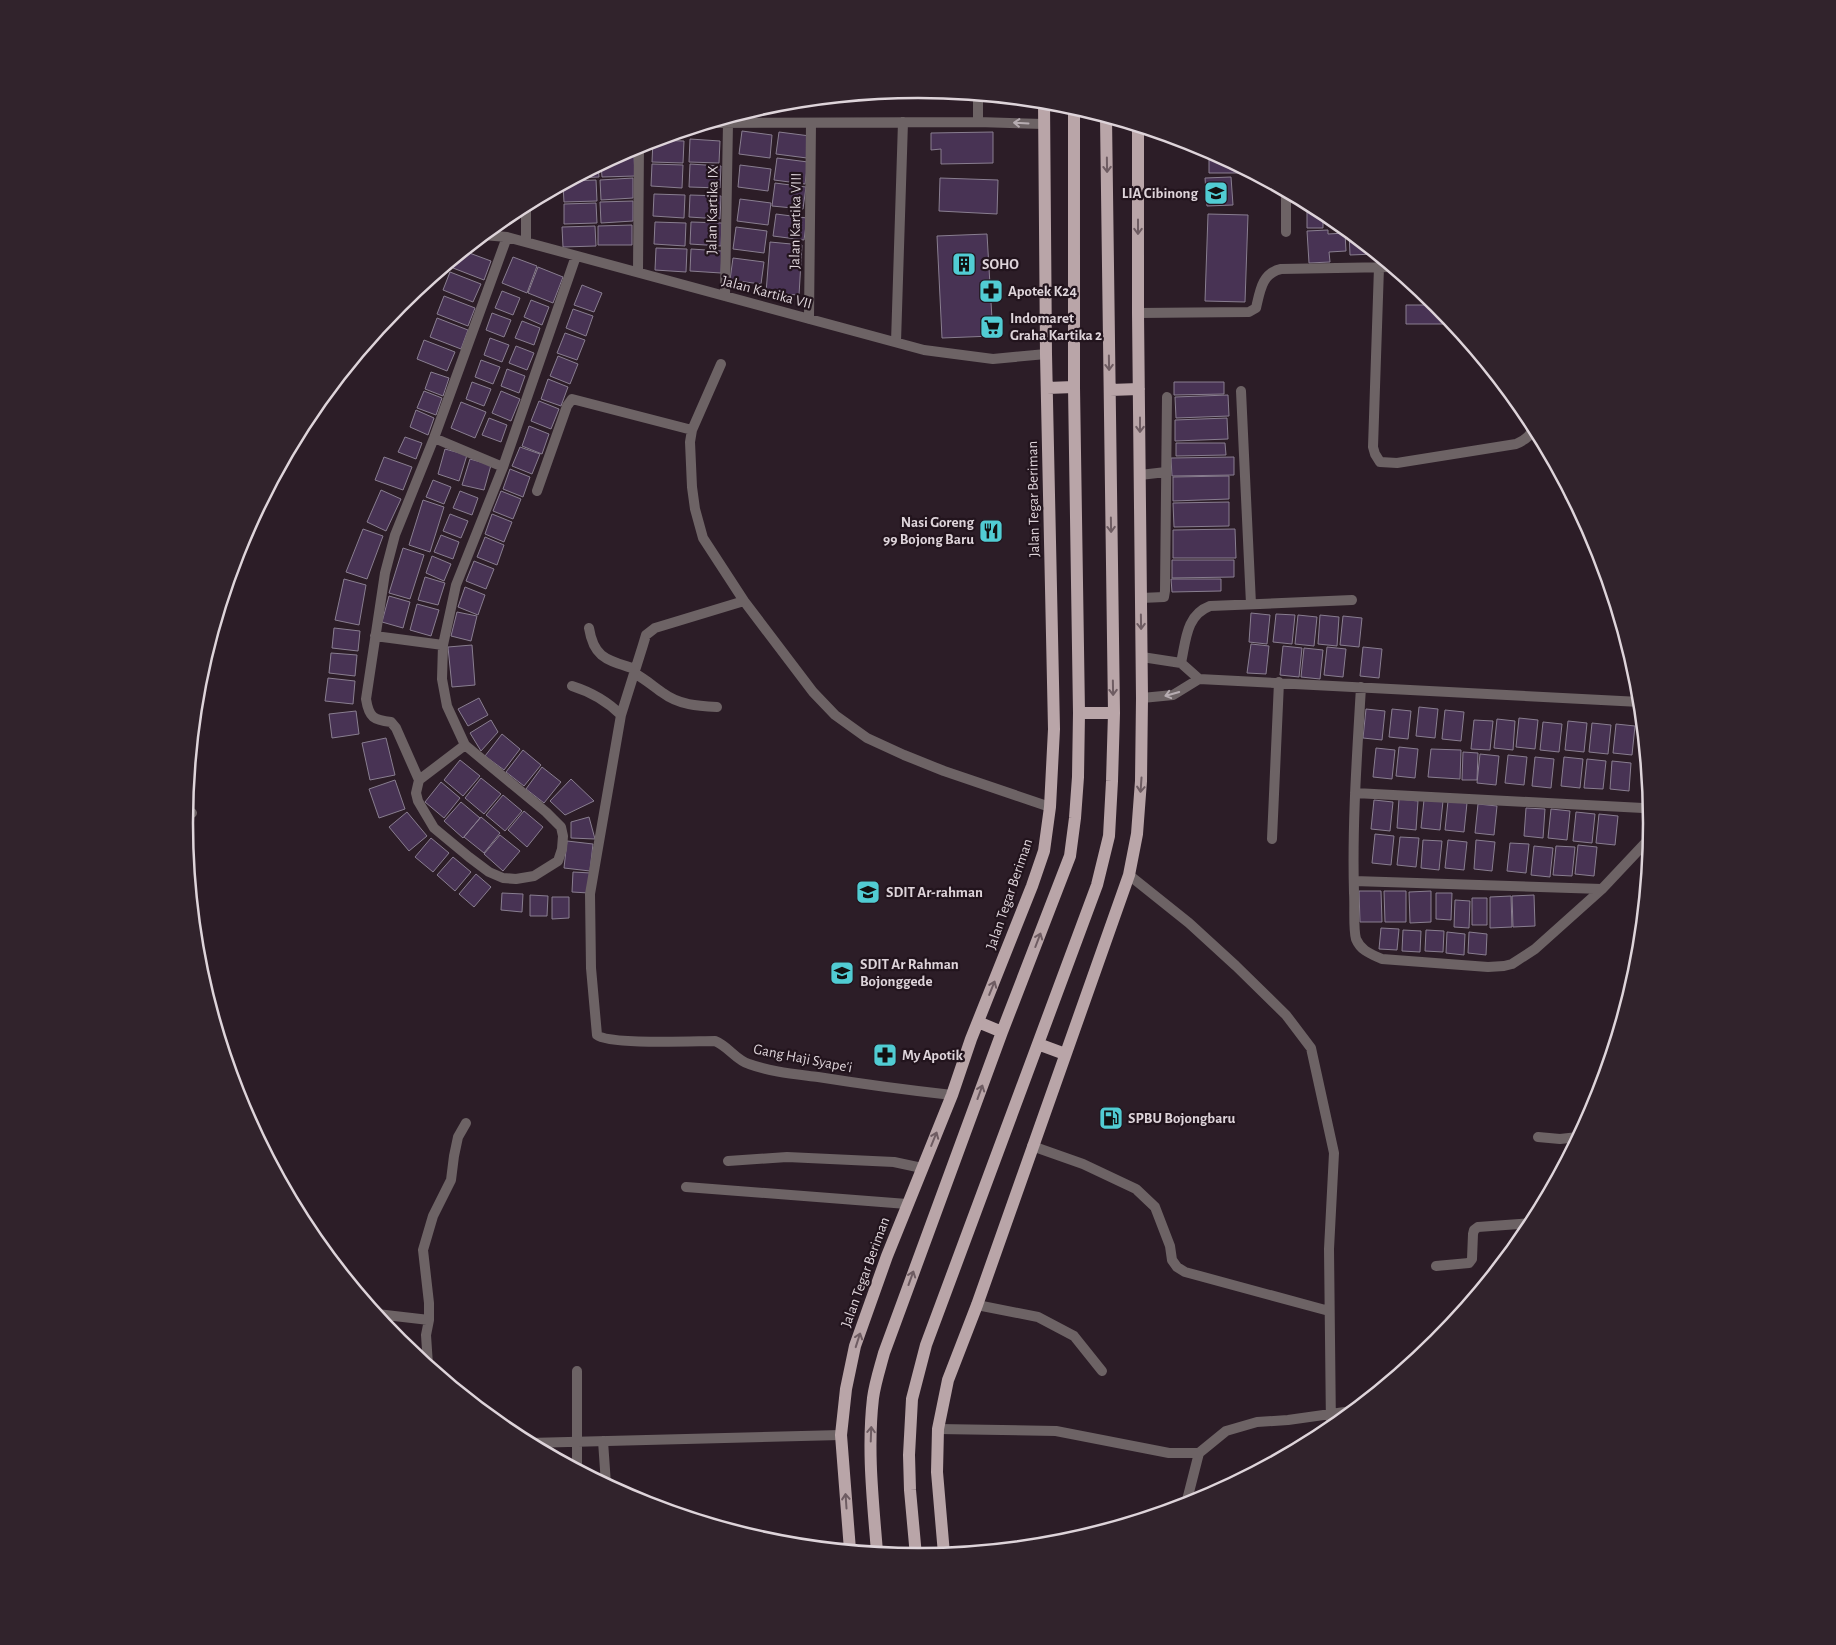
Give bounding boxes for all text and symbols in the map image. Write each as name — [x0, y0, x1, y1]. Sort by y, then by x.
one-way arrow — [1014, 118, 1030, 128]
one-way arrow — [1102, 157, 1112, 173]
street label: Jalan Kartika IX — [704, 165, 721, 255]
street label: Jalan Kartika VIII — [787, 173, 804, 269]
school or university icon: LIA Cibinong — [1203, 180, 1229, 206]
place label: LIA Cibinong — [1122, 186, 1198, 201]
one-way arrow — [1133, 219, 1143, 235]
building icon: SOHO — [951, 251, 977, 277]
place label: SOHO — [982, 257, 1019, 272]
street label: Jalan Kartika VII — [720, 273, 814, 312]
pharmacy icon: Apotek K24 — [978, 278, 1004, 304]
place label: Apotek K24 — [1008, 284, 1077, 299]
place label: Indomaret Graha Kartika 2 — [1010, 311, 1102, 343]
supermarket icon: Indomaret Graha Kartika 2 — [979, 314, 1005, 340]
one-way arrow — [1105, 355, 1114, 371]
one-way arrow — [1135, 416, 1145, 433]
street label: Jalan Tegar Beriman — [1025, 441, 1042, 557]
place label: Nasi Goreng 99 Bojong Baru — [883, 515, 974, 547]
one-way arrow — [1107, 517, 1116, 533]
restaurant icon: Nasi Goreng 99 Bojong Baru — [978, 518, 1004, 544]
one-way arrow — [1136, 614, 1146, 630]
one-way arrow — [1109, 680, 1118, 696]
one-way arrow — [1164, 689, 1180, 699]
one-way arrow — [1136, 777, 1145, 793]
street label: Jalan Tegar Beriman — [983, 837, 1035, 952]
school or university icon: SDIT Ar-rahman — [855, 879, 881, 905]
place label: SDIT Ar-rahman — [886, 885, 983, 900]
one-way arrow — [1034, 933, 1043, 949]
place label: SDIT Ar Rahman Bojonggede — [860, 957, 959, 989]
school or university icon: SDIT Ar Rahman Bojonggede — [829, 960, 855, 986]
one-way arrow — [988, 980, 997, 996]
street label: Gang Haji Syape'i — [752, 1042, 854, 1075]
pharmacy icon: My Apotik — [872, 1042, 898, 1068]
place label: My Apotik — [902, 1048, 964, 1063]
one-way arrow — [976, 1085, 985, 1100]
fuel station icon: SPBU Bojongbaru — [1098, 1105, 1124, 1131]
place label: SPBU Bojongbaru — [1128, 1111, 1236, 1126]
one-way arrow — [929, 1132, 939, 1147]
street label: Jalan Tegar Beriman — [839, 1215, 892, 1329]
one-way arrow — [907, 1270, 916, 1286]
one-way arrow — [854, 1333, 863, 1349]
one-way arrow — [866, 1426, 875, 1442]
one-way arrow — [841, 1493, 851, 1509]

